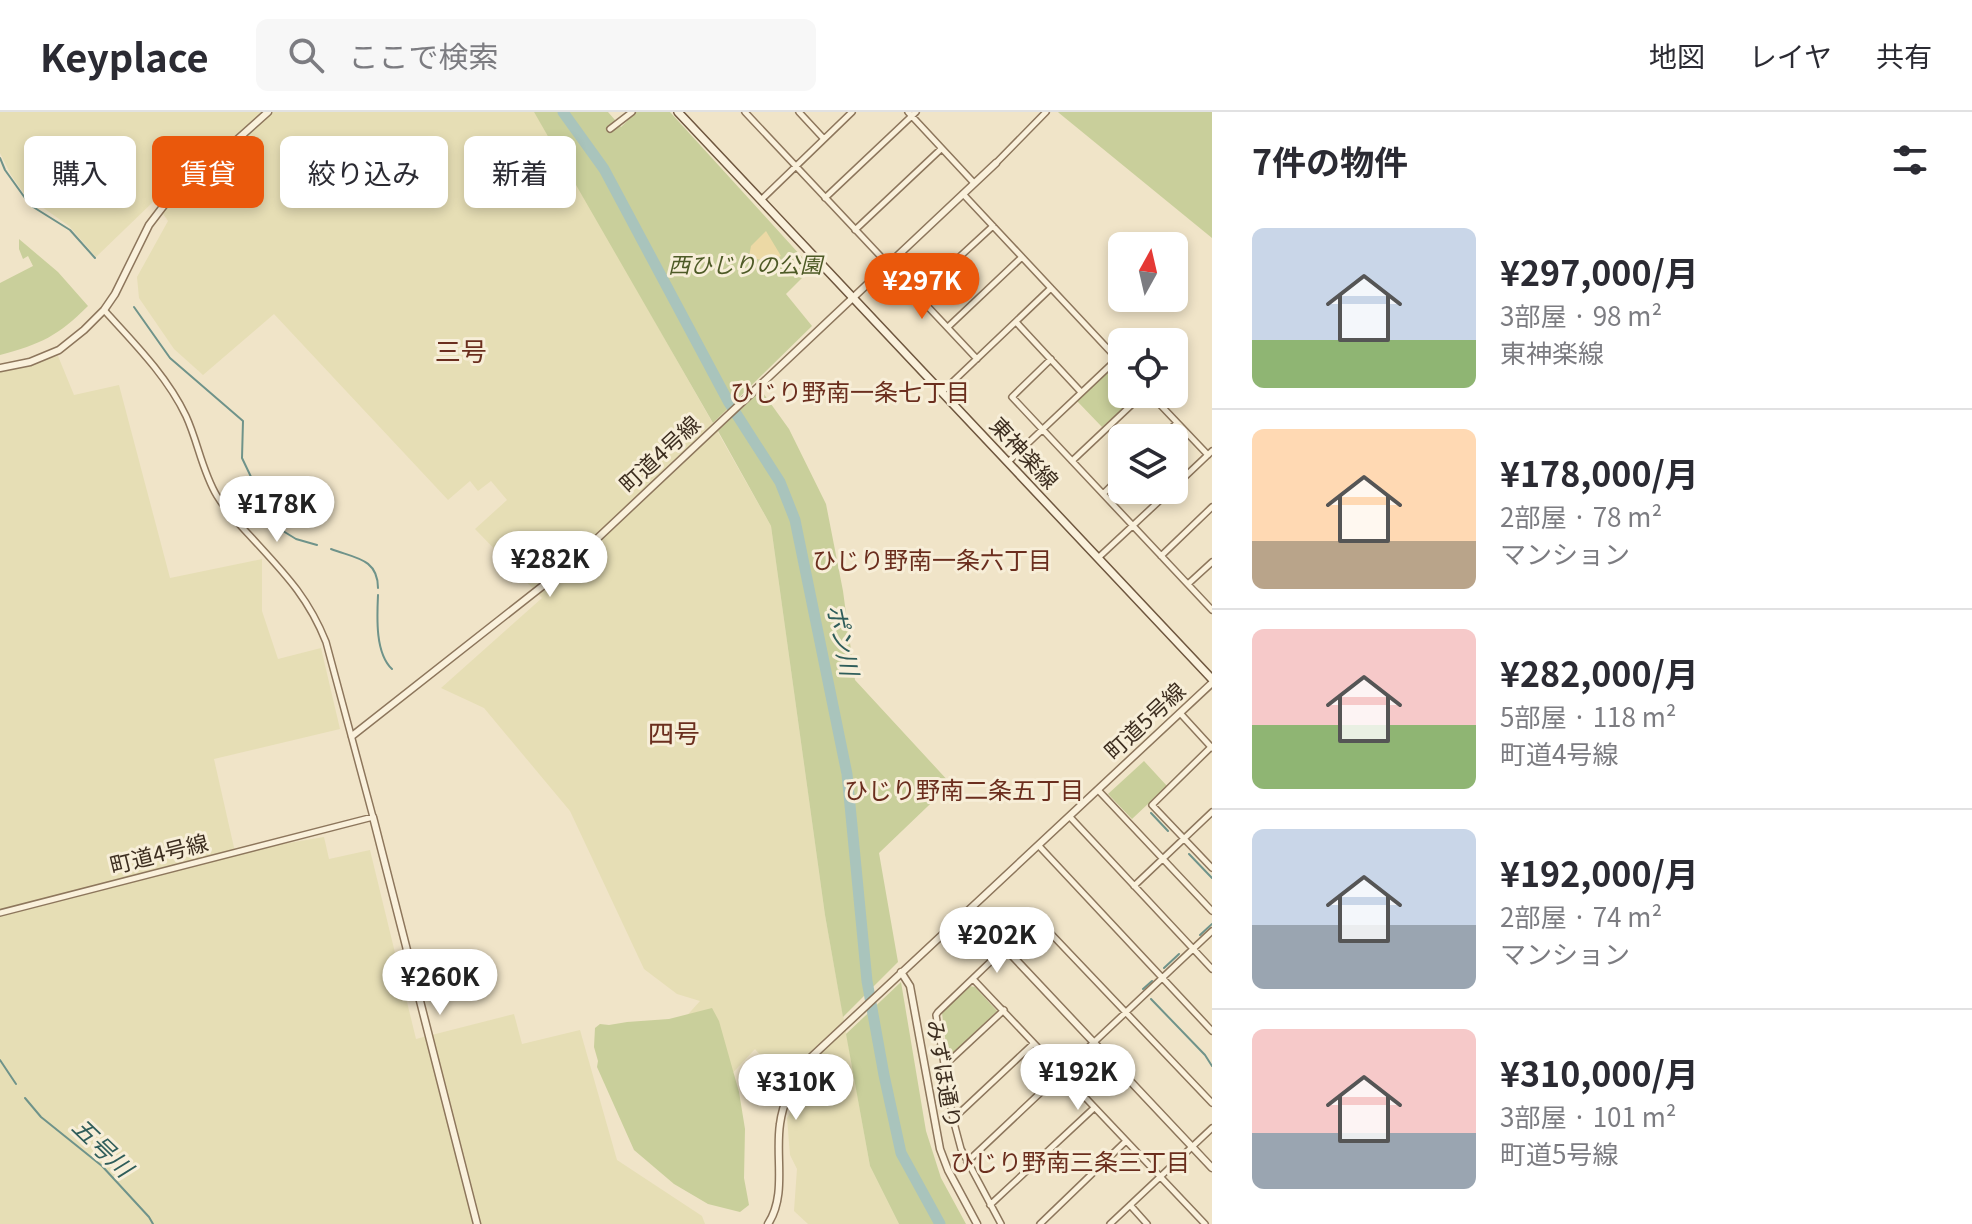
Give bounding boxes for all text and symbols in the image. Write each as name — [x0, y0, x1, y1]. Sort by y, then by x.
search box — [256, 19, 816, 91]
text: Keyplace — [40, 28, 208, 83]
icon: search — [284, 33, 328, 77]
text: ここで検索 — [348, 33, 498, 77]
text: 地図 — [1649, 35, 1705, 75]
text: レイヤ — [1749, 35, 1832, 75]
text: 共有 — [1876, 35, 1932, 75]
chip: 購入 — [24, 136, 136, 208]
chip: 賃貸 — [152, 136, 264, 208]
chip: 絞り込み — [280, 136, 448, 208]
chip: 新着 — [464, 136, 576, 208]
text: 7件の物件 — [1252, 136, 1408, 185]
icon: filters — [1888, 138, 1932, 182]
north arrow — [1108, 232, 1188, 312]
map controls — [1108, 232, 1188, 504]
park label: 西ひじりの公園 — [668, 247, 825, 279]
text: ¥297,000/月 — [1500, 247, 1699, 296]
pin: ¥297K — [866, 253, 978, 321]
text: ¥297K — [882, 260, 962, 297]
icon: home — [1316, 260, 1412, 356]
text: 3部屋 · 98 m² — [1500, 296, 1662, 333]
button: locate — [1108, 328, 1188, 408]
district label: 三号 — [435, 331, 487, 368]
text: 東神楽線 — [1500, 333, 1604, 370]
district label: ひじり野南一条七丁目 — [730, 373, 970, 408]
street label: 町道4号線 — [611, 407, 706, 498]
street label: 東神楽線 — [984, 409, 1067, 495]
button: layers — [1108, 424, 1188, 504]
text: ¥178,000/月 — [1500, 448, 1699, 497]
icon: home — [1316, 461, 1412, 557]
pin: ¥178K — [221, 476, 333, 544]
text: ¥178K — [237, 483, 317, 520]
text: 2部屋 · 78 m² — [1500, 497, 1662, 534]
pin: ¥282K — [494, 531, 606, 599]
text: マンション — [1500, 534, 1630, 571]
text: ¥282K — [510, 538, 590, 575]
district label: ひじり野南一条六丁目 — [812, 541, 1052, 576]
water label: ポン川 — [820, 601, 870, 681]
text: ¥282,000/月 — [1500, 648, 1699, 697]
icon: home — [1316, 661, 1412, 757]
street label: 町道5号線 — [1096, 674, 1191, 765]
text: 5部屋 · 118 m² — [1500, 697, 1677, 734]
district label: 四号 — [648, 713, 700, 750]
text: 町道4号線 — [1500, 734, 1618, 771]
district label: ひじり野南二条五丁目 — [844, 771, 1084, 806]
street label: 町道4号線 — [106, 824, 211, 880]
text: ¥192,000/月 — [1500, 848, 1699, 897]
icon: home — [1316, 861, 1412, 957]
text: 2部屋 · 74 m² — [1500, 897, 1662, 934]
pin: ¥202K — [941, 907, 1053, 975]
text: ¥202K — [957, 914, 1037, 951]
text: マンション — [1500, 934, 1630, 971]
pin: ¥260K — [384, 949, 496, 1017]
text: ¥260K — [400, 956, 480, 993]
street label: みずほ通り — [921, 1017, 971, 1131]
pin: ¥192K — [1022, 1044, 1134, 1112]
text: ¥310,000/月 — [1500, 1048, 1699, 1097]
text: ¥192K — [1038, 1051, 1118, 1088]
pin: ¥310K — [740, 1054, 852, 1122]
text: ¥310K — [756, 1061, 836, 1098]
icon: home — [1316, 1061, 1412, 1157]
text: 3部屋 · 101 m² — [1500, 1097, 1677, 1134]
water label: 五号川 — [66, 1109, 144, 1186]
text: 町道5号線 — [1500, 1134, 1618, 1171]
district label: ひじり野南三条三丁目 — [950, 1143, 1190, 1178]

